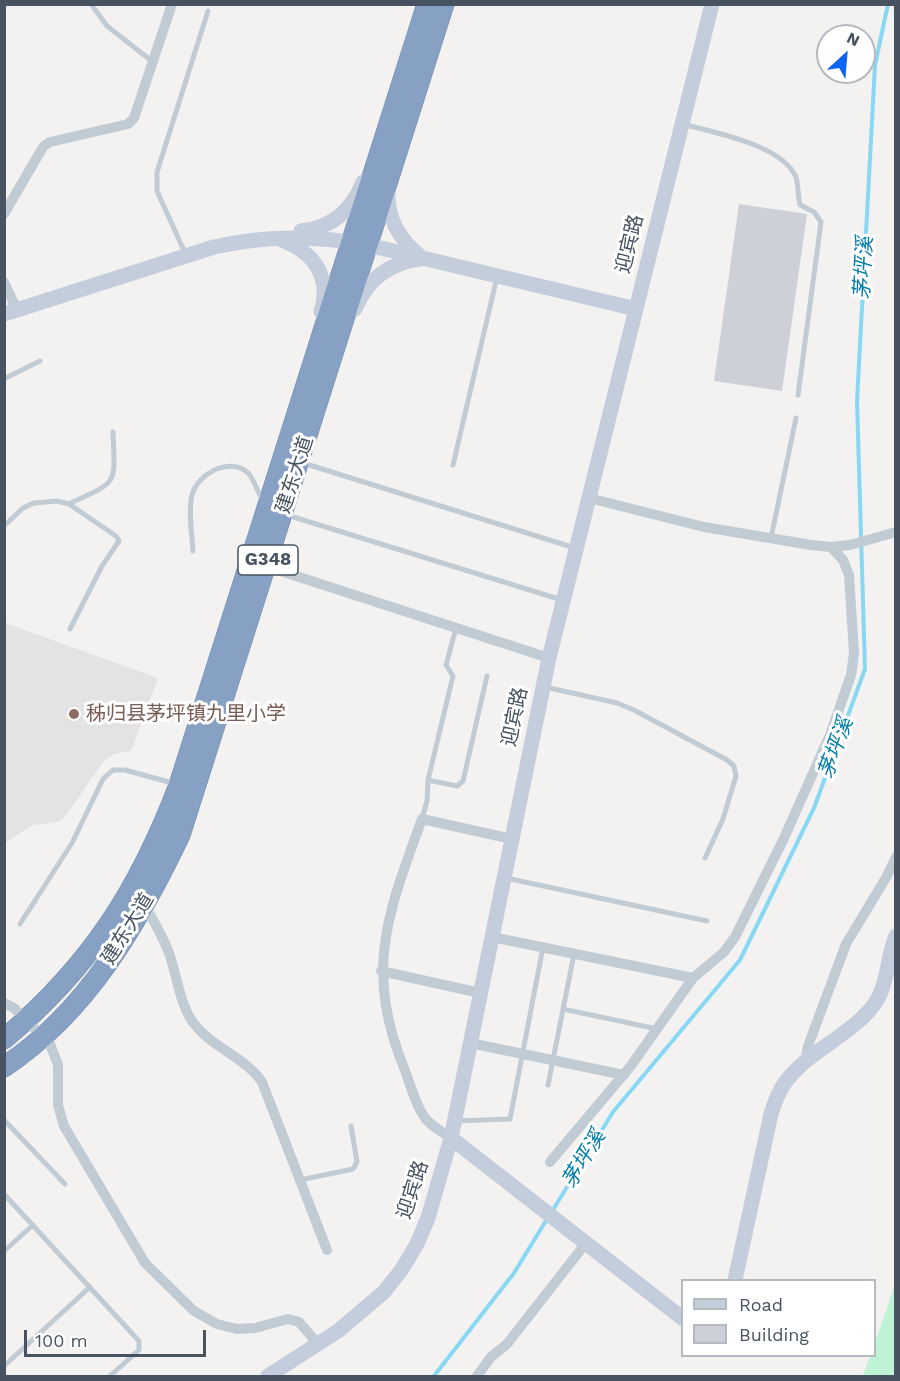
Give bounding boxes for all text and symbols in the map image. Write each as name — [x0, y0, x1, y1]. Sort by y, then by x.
north arrow — [816, 24, 876, 84]
text: N — [844, 28, 863, 50]
street label: 迎宾路 — [611, 212, 649, 276]
water label: 茅坪溪 — [850, 236, 878, 300]
street label: 建东大道 — [271, 433, 319, 517]
road number: G348 — [238, 545, 298, 575]
street label: 迎宾路 — [497, 685, 533, 749]
place label: 秭归县茅坪镇九里小学 — [86, 702, 286, 726]
marker: 秭归县茅坪镇九里小学 — [67, 707, 81, 721]
water label: 茅坪溪 — [813, 714, 859, 782]
street label: 建东大道 — [97, 889, 159, 969]
water label: 茅坪溪 — [557, 1126, 611, 1192]
street label: 迎宾路 — [392, 1158, 434, 1222]
legend — [681, 1279, 876, 1357]
text: Road — [739, 1294, 783, 1315]
scale bar — [27, 1318, 208, 1356]
text: Building — [739, 1324, 809, 1345]
text: 100 m — [35, 1330, 88, 1351]

